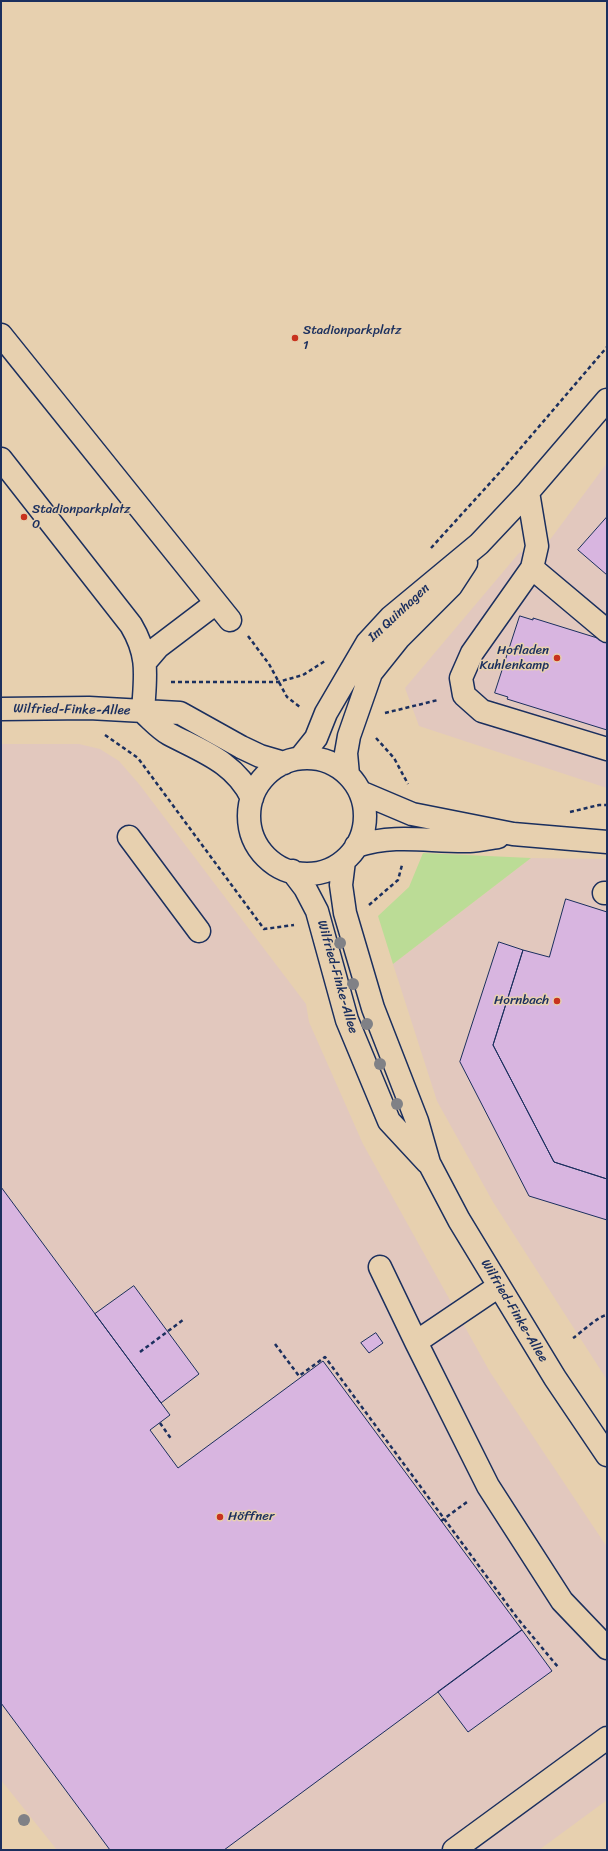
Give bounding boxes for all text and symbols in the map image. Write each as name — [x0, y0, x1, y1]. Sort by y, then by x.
place label: Stadionparkplatz 1 — [303, 323, 401, 354]
marker: Stadionparkplatz 1 — [290, 333, 300, 343]
place label: Stadionparkplatz 0 — [32, 502, 130, 533]
marker: Stadionparkplatz 0 — [19, 512, 29, 522]
street label: Im Quinhagen — [365, 581, 433, 645]
place label: Hofladen Kuhlenkamp — [480, 643, 549, 674]
marker: Hofladen Kuhlenkamp — [552, 653, 562, 663]
street label: Wilfried-Finke-Allee — [13, 701, 131, 719]
street label: Wilfried-Finke-Allee — [313, 919, 361, 1035]
place label: Hornbach — [494, 993, 549, 1009]
marker: Hornbach — [552, 996, 562, 1006]
street label: Wilfried-Finke-Allee — [477, 1257, 551, 1365]
place label: Höffner — [228, 1509, 274, 1525]
marker: Höffner — [215, 1512, 225, 1522]

